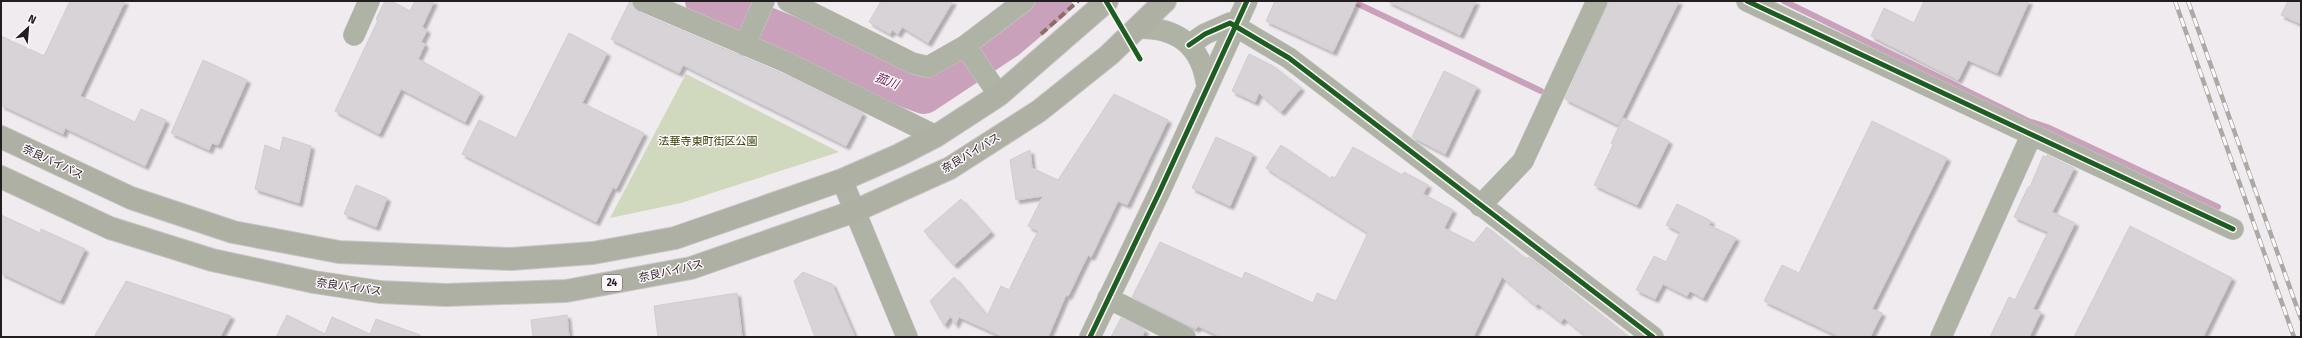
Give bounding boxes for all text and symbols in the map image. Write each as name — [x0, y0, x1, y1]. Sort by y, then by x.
north arrow — [8, 8, 48, 48]
text: N — [26, 12, 38, 27]
water label: 菰川 — [873, 70, 903, 93]
street label: 奈良バイパス — [939, 130, 1003, 176]
park label: 法華寺東町街区公園 — [659, 135, 758, 148]
street label: 奈良バイパス — [20, 142, 86, 182]
street label: 奈良バイパス — [637, 257, 705, 285]
road number: 24 — [602, 275, 622, 291]
street label: 奈良バイパス — [316, 276, 382, 298]

